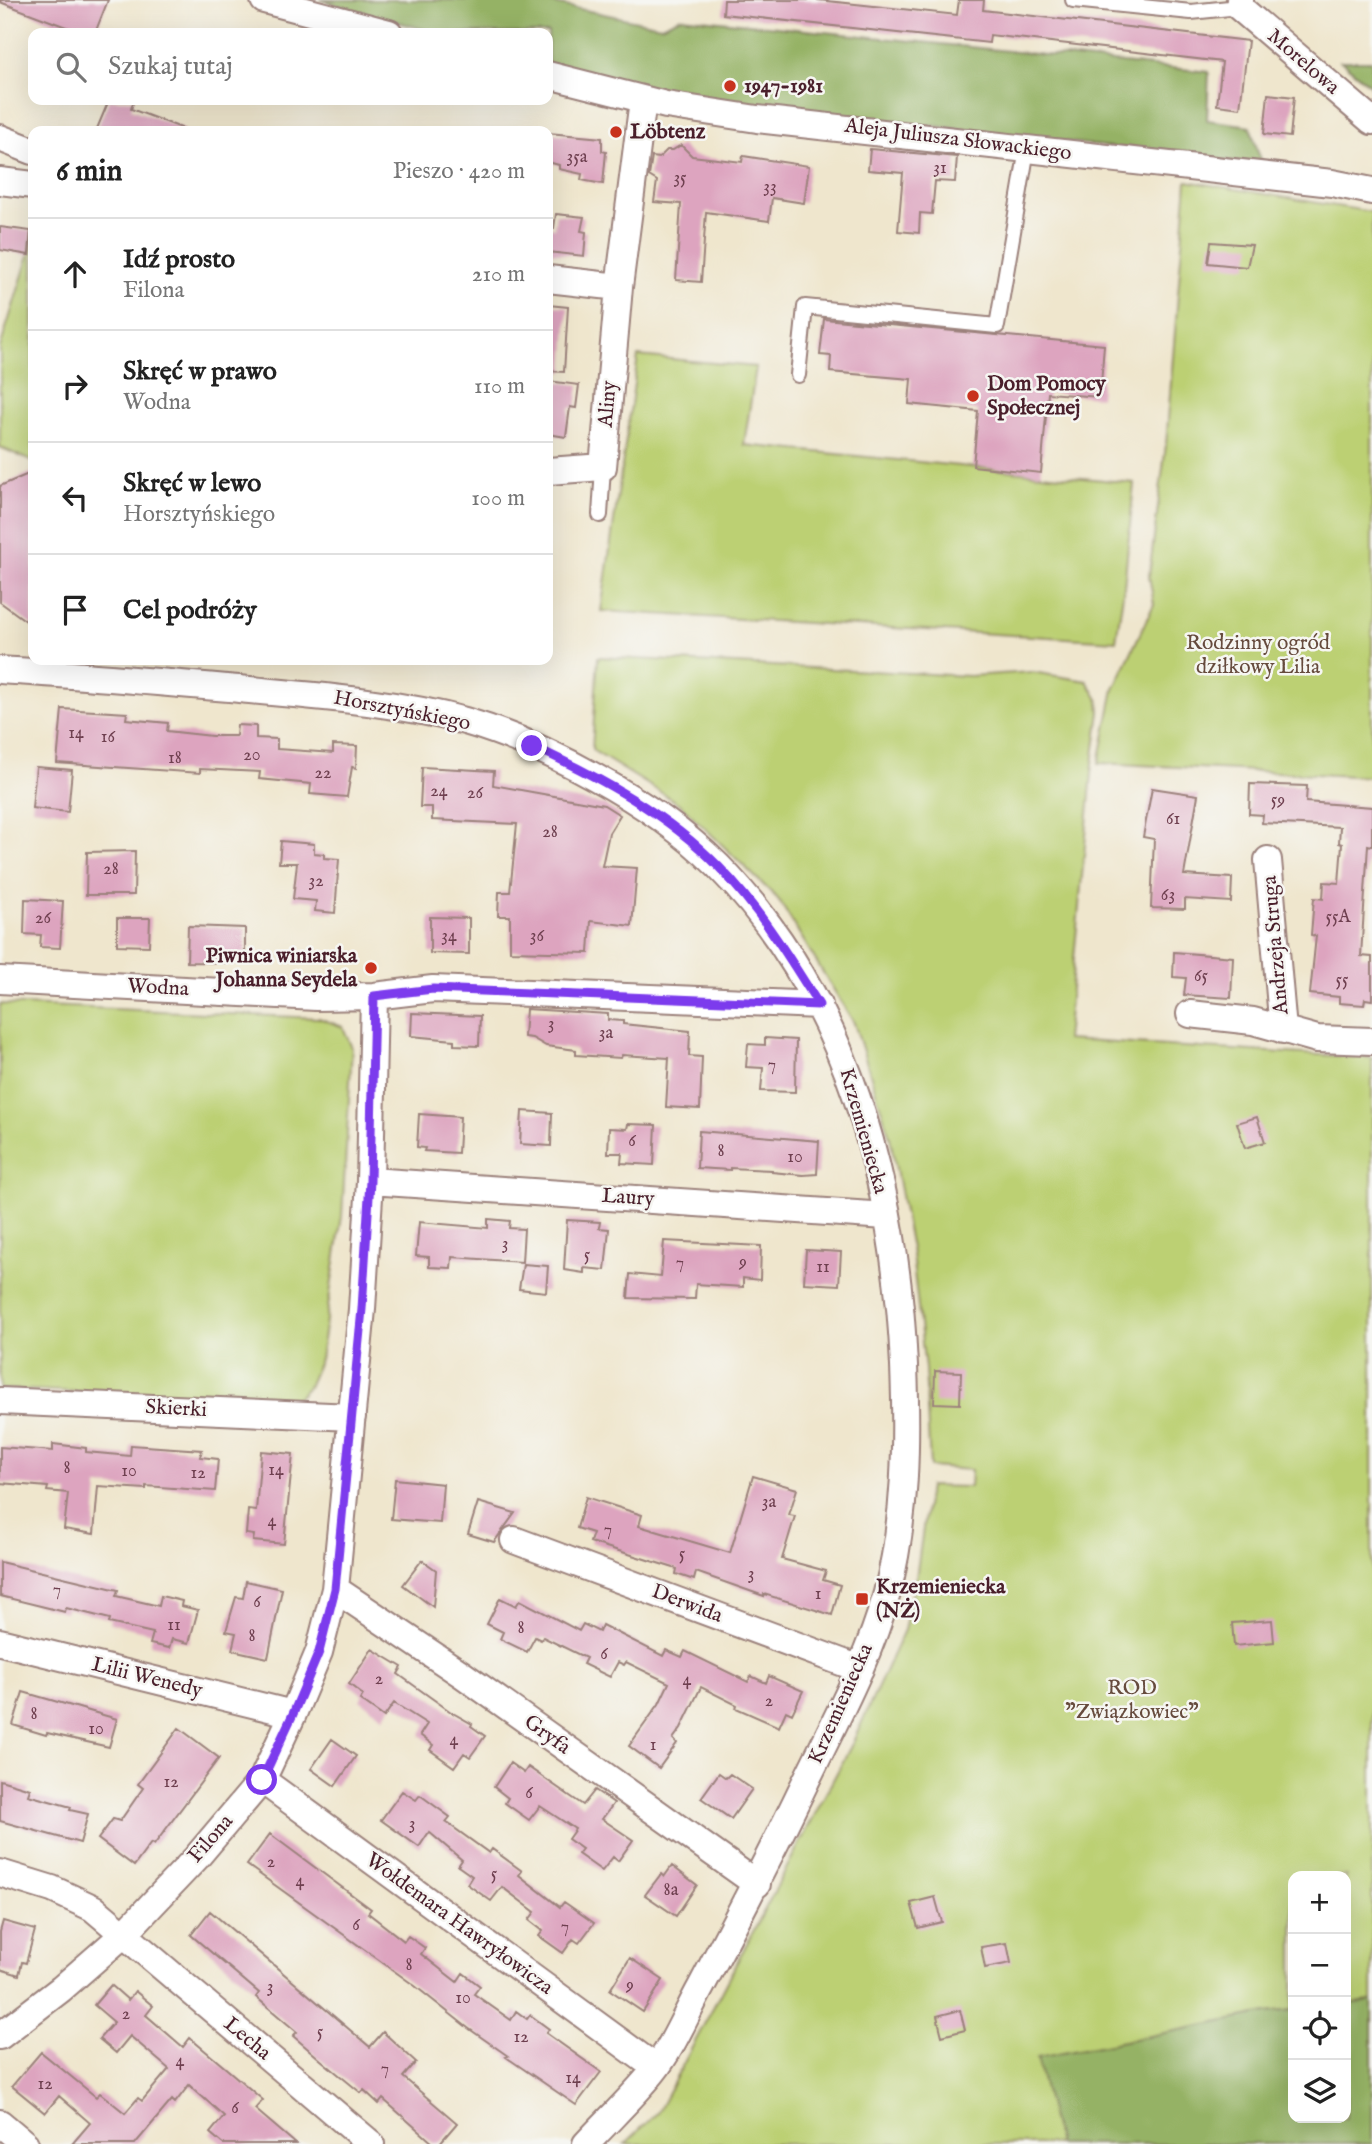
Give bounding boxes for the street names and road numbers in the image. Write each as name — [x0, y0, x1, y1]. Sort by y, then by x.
street label: Morelowa — [1261, 23, 1346, 102]
street label: Aleja Juliusza Słowackiego — [842, 113, 1073, 167]
street label: Aliny — [592, 379, 624, 430]
street label: Horsztyńskiego — [331, 684, 473, 738]
street label: Andrzeja Struga — [1256, 874, 1296, 1017]
street label: Wodna — [126, 973, 190, 1003]
street label: Krzemieniecka — [832, 1065, 894, 1198]
street label: Laury — [601, 1183, 656, 1213]
street label: Skierki — [144, 1394, 208, 1424]
street label: Derwida — [648, 1578, 727, 1630]
street label: Krzemieniecka — [802, 1639, 880, 1769]
street label: Lilii Wenedy — [89, 1651, 206, 1705]
street label: Gryfa — [518, 1709, 576, 1762]
street label: Filona — [182, 1808, 240, 1869]
street label: Wołdemara Hawryłowicza — [360, 1847, 559, 2002]
street label: Lecha — [218, 2011, 277, 2067]

